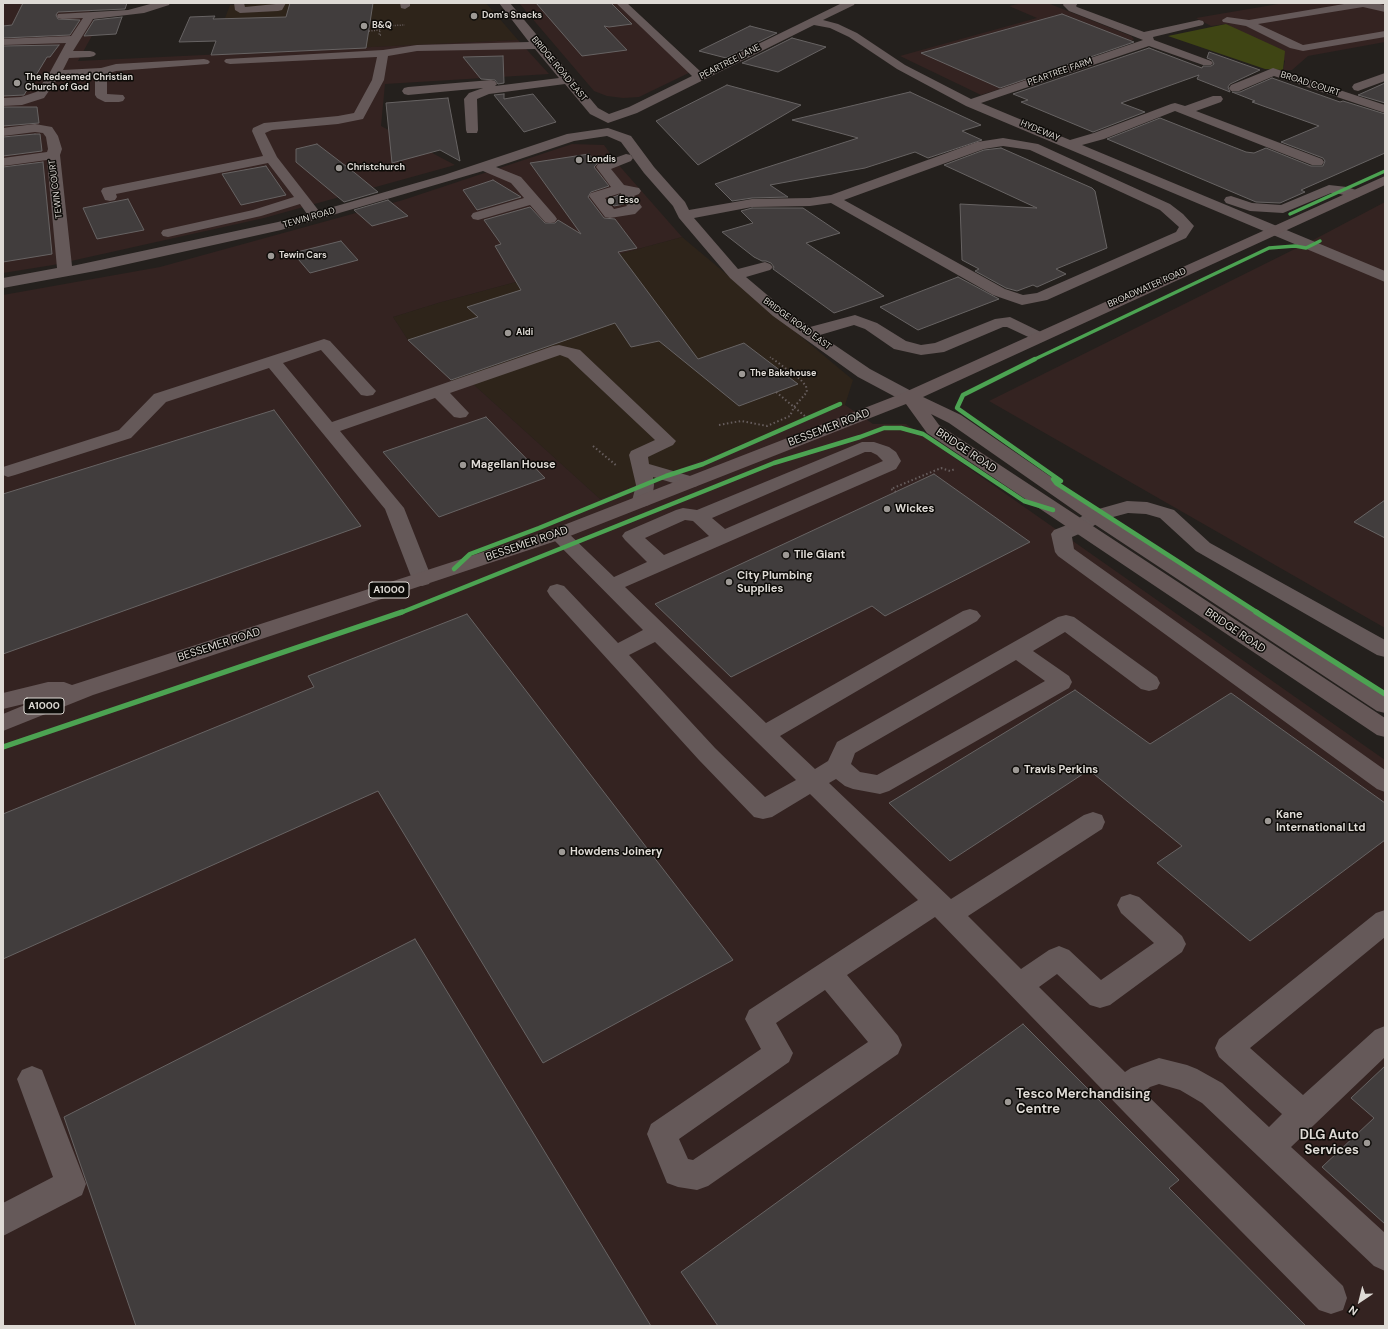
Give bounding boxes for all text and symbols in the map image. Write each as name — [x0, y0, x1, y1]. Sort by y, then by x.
marker: Dom's Snacks — [469, 11, 479, 21]
place label: Dom's Snacks — [482, 11, 542, 21]
marker: B&Q — [359, 21, 369, 31]
place label: B&Q — [372, 21, 392, 31]
street label: BRIDGE ROAD EAST — [529, 35, 589, 103]
street label: PEARTREE LANE — [698, 42, 762, 82]
street label: PEARTREE FARM — [1026, 56, 1094, 88]
street label: BROAD COURT — [1279, 69, 1341, 99]
place label: The Redeemed Christian Church of God — [25, 73, 133, 94]
marker: The Redeemed Christian Church of God — [12, 78, 22, 88]
street label: HYDEWAY — [1019, 118, 1061, 144]
marker: Londis — [574, 155, 584, 165]
place label: Londis — [587, 155, 616, 165]
street label: TEWIN COURT — [47, 159, 65, 219]
marker: Christchurch — [334, 163, 344, 173]
place label: Christchurch — [347, 163, 405, 173]
marker: Esso — [606, 196, 616, 206]
place label: Esso — [619, 196, 639, 206]
street label: TEWIN ROAD — [282, 205, 336, 231]
marker: Tewin Cars — [266, 251, 276, 261]
place label: Tewin Cars — [279, 251, 327, 261]
street label: BROADWATER ROAD — [1106, 266, 1188, 310]
street label: BRIDGE ROAD EAST — [761, 296, 833, 352]
marker: Aldi — [503, 328, 513, 338]
place label: Aldi — [516, 328, 533, 338]
marker: The Bakehouse — [737, 369, 747, 379]
place label: The Bakehouse — [750, 369, 817, 379]
street label: BESSEMER ROAD — [786, 406, 872, 450]
street label: BRIDGE ROAD — [933, 426, 999, 476]
place label: Magellan House — [471, 458, 556, 472]
marker: Magellan House — [458, 460, 468, 470]
place label: Wickes — [895, 502, 934, 516]
marker: Wickes — [882, 504, 892, 514]
street label: BESSEMER ROAD — [484, 524, 570, 564]
place label: Tile Giant — [794, 548, 845, 562]
marker: Tile Giant — [781, 550, 791, 560]
place label: City Plumbing Supplies — [737, 569, 813, 595]
marker: City Plumbing Supplies — [724, 577, 734, 587]
road number: A1000 — [369, 582, 409, 598]
street label: BRIDGE ROAD — [1202, 606, 1268, 656]
street label: BESSEMER ROAD — [176, 625, 262, 665]
road number: A1000 — [24, 698, 64, 714]
place label: Travis Perkins — [1024, 763, 1098, 777]
marker: Travis Perkins — [1011, 765, 1021, 775]
place label: Kane International Ltd — [1276, 808, 1365, 834]
marker: Kane International Ltd — [1263, 816, 1273, 826]
place label: Howdens Joinery — [570, 845, 662, 859]
marker: Howdens Joinery — [557, 847, 567, 857]
place label: Tesco Merchandising Centre — [1016, 1087, 1151, 1118]
marker: Tesco Merchandising Centre — [1003, 1097, 1013, 1107]
place label: DLG Auto Services — [1300, 1128, 1359, 1159]
marker: DLG Auto Services — [1362, 1138, 1372, 1148]
north arrow — [1340, 1281, 1380, 1321]
text: N — [1346, 1303, 1360, 1319]

